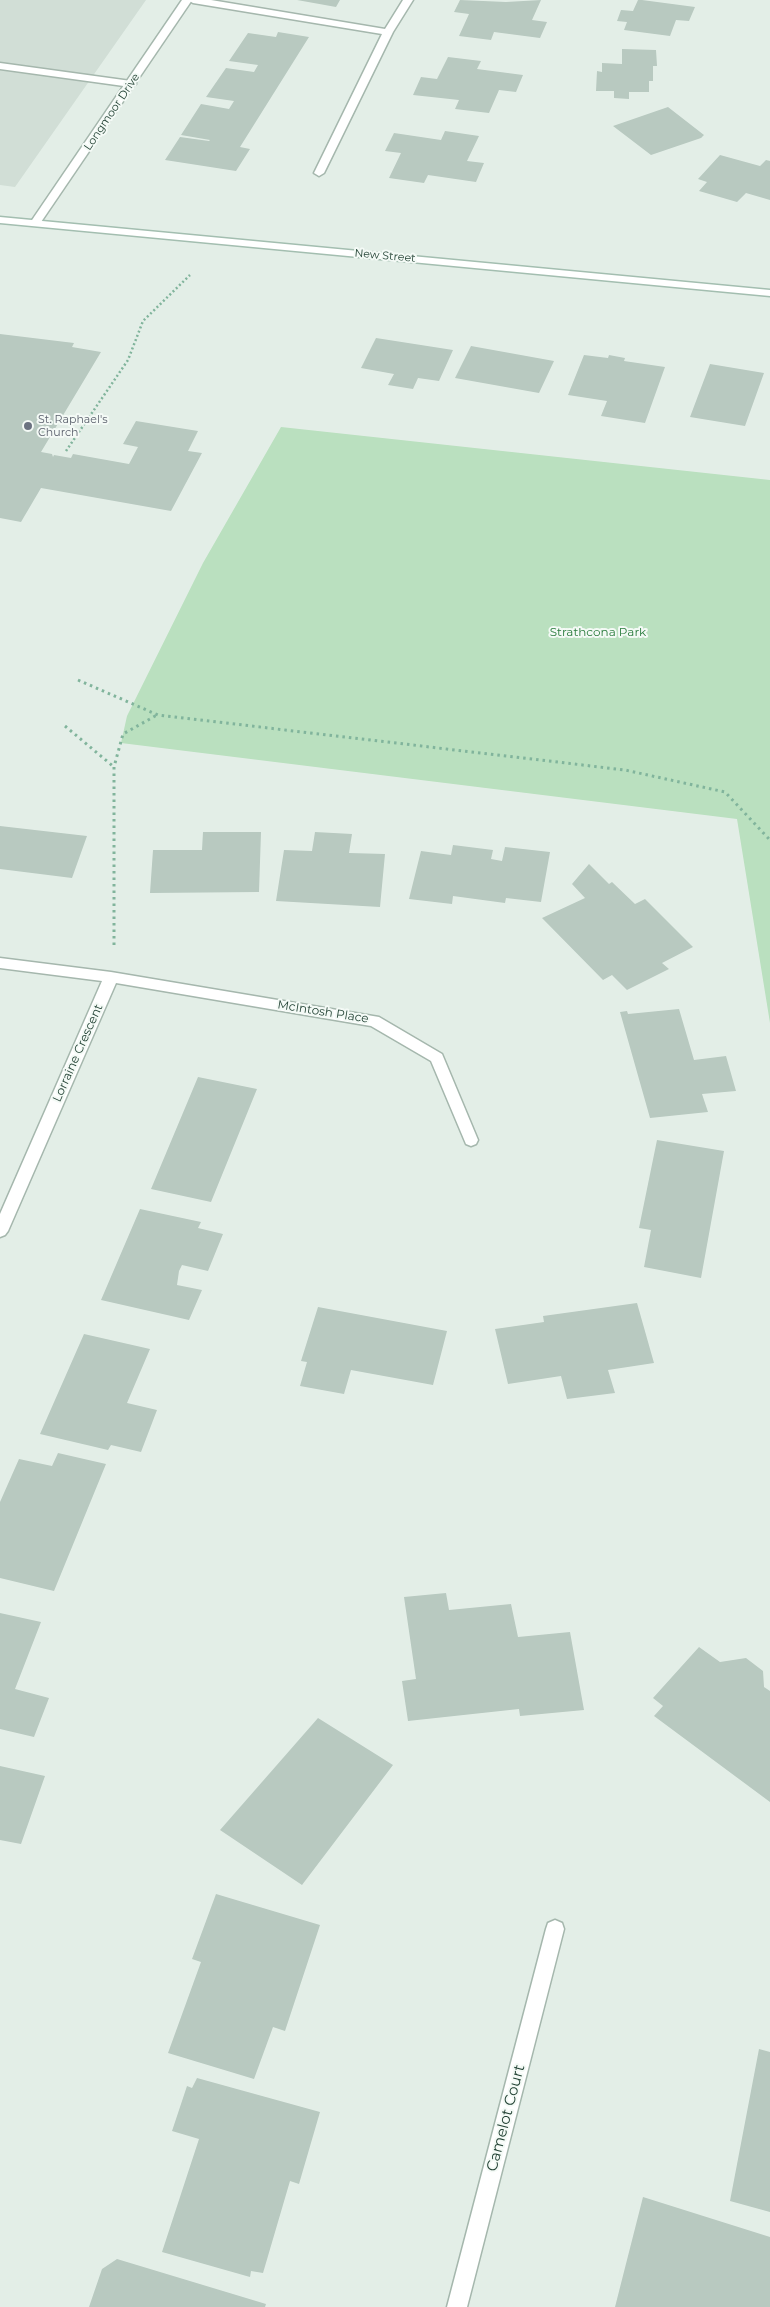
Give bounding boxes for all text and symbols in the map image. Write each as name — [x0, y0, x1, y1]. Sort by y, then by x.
street label: Longmoor Drive — [81, 71, 143, 153]
street label: New Street — [354, 247, 416, 265]
place label: St. Raphael's Church — [38, 413, 108, 439]
marker: St. Raphael's Church — [22, 420, 34, 432]
park label: Strathcona Park — [550, 625, 646, 639]
street label: McIntosh Place — [276, 998, 370, 1026]
street label: Lorraine Crescent — [50, 1002, 106, 1104]
street label: Camelot Court — [483, 2063, 529, 2173]

